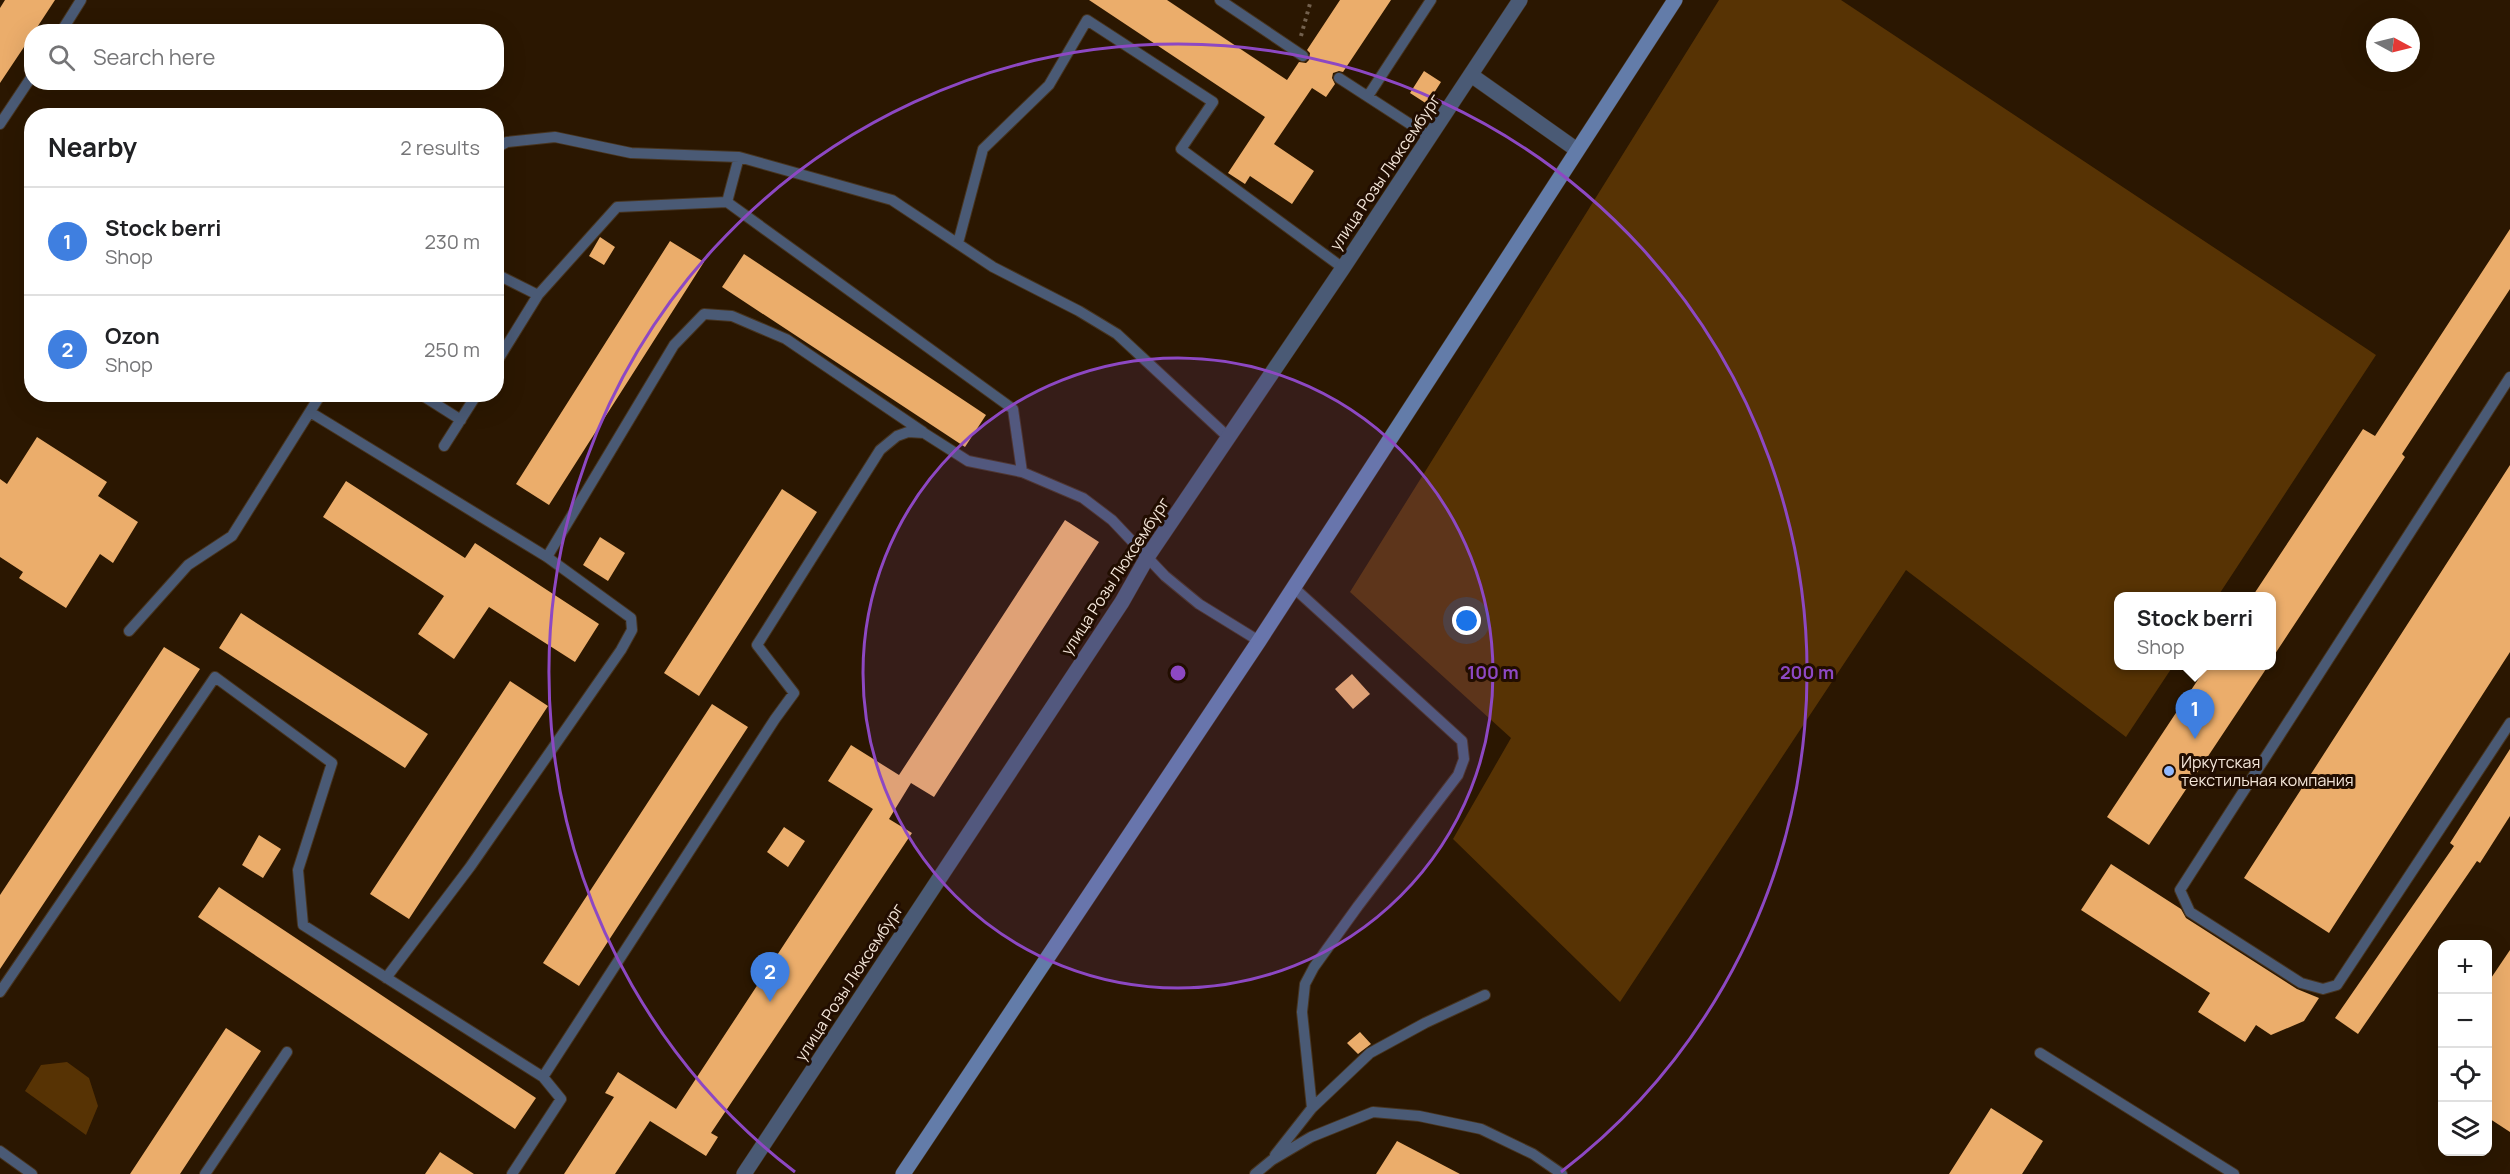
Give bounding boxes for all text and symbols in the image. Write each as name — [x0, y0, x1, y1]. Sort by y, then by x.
north arrow — [2366, 18, 2420, 72]
search box — [24, 24, 504, 90]
icon: search — [45, 41, 78, 74]
text: Search here — [93, 42, 215, 72]
street label: улица Розы Люксембург — [1324, 89, 1446, 255]
text: Nearby — [48, 129, 137, 165]
text: 2 results — [400, 134, 480, 161]
text: Stock berri — [105, 213, 221, 243]
text: 1 — [63, 228, 72, 255]
text: 230 m — [424, 228, 480, 255]
text: Shop — [105, 243, 153, 270]
text: Ozon — [105, 321, 160, 351]
text: 2 — [62, 336, 73, 363]
text: 250 m — [424, 336, 480, 363]
text: Shop — [105, 351, 153, 378]
street label: улица Розы Люксембург — [1056, 492, 1175, 659]
popup — [2114, 592, 2276, 670]
text: Stock berri — [2137, 603, 2253, 633]
your location — [1452, 606, 1481, 635]
text: Shop — [2137, 633, 2185, 660]
text: 100 m — [1467, 660, 1519, 684]
text: 200 m — [1780, 660, 1834, 684]
centre of rings — [1168, 663, 1188, 683]
pin: 1 — [2176, 690, 2214, 739]
place label: Иркутская текстильная компания — [2181, 751, 2354, 791]
marker: Иркутская текстильная компания — [2162, 764, 2176, 778]
street label: улица Розы Люксембург — [790, 898, 909, 1065]
map controls — [2438, 940, 2492, 1156]
button: + — [2438, 940, 2492, 994]
pin: 2 — [750, 952, 790, 1002]
button: − — [2438, 994, 2492, 1048]
button: locate — [2438, 1048, 2492, 1102]
button: layers — [2438, 1102, 2492, 1156]

